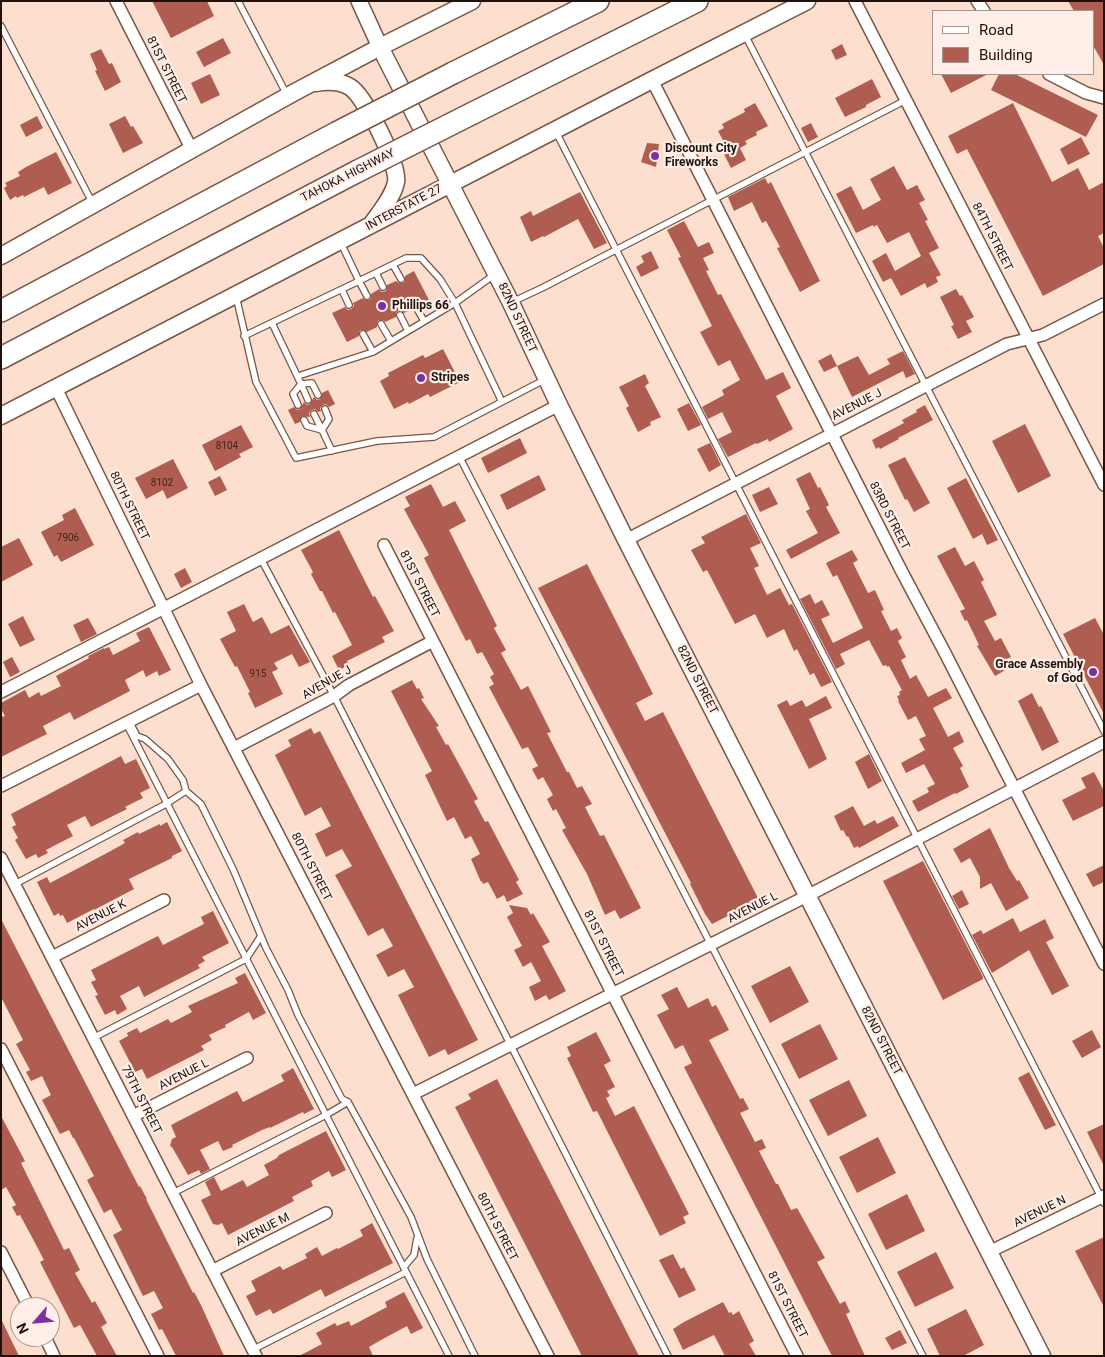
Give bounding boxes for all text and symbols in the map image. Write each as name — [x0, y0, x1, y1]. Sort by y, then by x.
legend — [932, 10, 1095, 75]
text: Road — [979, 21, 1013, 39]
street label: 81ST STREET — [143, 34, 189, 106]
text: Building — [979, 46, 1033, 64]
place label: Discount City Fireworks — [665, 142, 737, 170]
street label: TAHOKA HIGHWAY — [299, 146, 397, 206]
marker: Discount City Fireworks — [649, 150, 661, 162]
street label: INTERSTATE 27 — [363, 182, 445, 234]
street label: 84TH STREET — [969, 200, 1015, 274]
street label: 82ND STREET — [495, 281, 539, 355]
place label: Phillips 66 — [392, 299, 449, 313]
marker: Phillips 66 — [376, 300, 388, 312]
place label: Stripes — [431, 371, 469, 385]
marker: Stripes — [415, 372, 427, 384]
street label: AVENUE J — [829, 386, 885, 424]
house number: 8104 — [216, 440, 238, 452]
street label: 80TH STREET — [106, 469, 152, 543]
house number: 8102 — [151, 477, 173, 489]
street label: 83RD STREET — [866, 480, 912, 552]
house number: 7906 — [57, 532, 79, 544]
street label: 81ST STREET — [396, 548, 442, 620]
street label: 82ND STREET — [673, 643, 721, 717]
place label: Grace Assembly of God — [995, 658, 1083, 686]
street label: AVENUE J — [300, 663, 354, 703]
marker: Grace Assembly of God — [1087, 666, 1099, 678]
house number: 915 — [250, 668, 266, 680]
street label: 80TH STREET — [288, 830, 334, 904]
street label: AVENUE L — [726, 889, 780, 927]
street label: AVENUE K — [73, 897, 129, 935]
street label: 81ST STREET — [580, 908, 626, 980]
street label: 82ND STREET — [857, 1004, 905, 1078]
street label: AVENUE L — [157, 1056, 211, 1094]
street label: 79TH STREET — [118, 1063, 164, 1137]
street label: 80TH STREET — [474, 1190, 520, 1264]
street label: AVENUE N — [1011, 1193, 1069, 1231]
street label: AVENUE M — [234, 1210, 292, 1250]
street label: 81ST STREET — [764, 1269, 810, 1341]
north arrow — [10, 1297, 60, 1347]
text: N — [13, 1320, 32, 1336]

